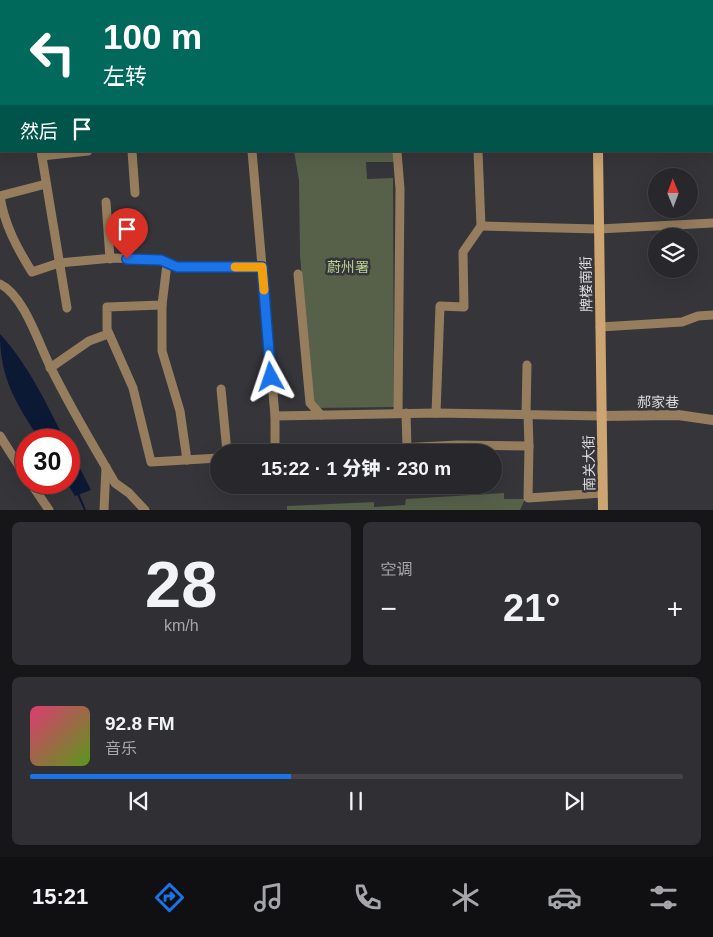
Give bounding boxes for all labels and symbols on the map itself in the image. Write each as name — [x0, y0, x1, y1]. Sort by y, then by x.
north arrow — [648, 168, 698, 218]
pin — [106, 208, 148, 259]
street label: 牌楼南街 — [578, 256, 594, 312]
park label: 蔚州署 — [327, 259, 369, 275]
position arrow — [244, 350, 296, 402]
street label: 郝家巷 — [637, 394, 679, 410]
speed limit sign: 30 — [15, 429, 80, 494]
street label: 南关大街 — [581, 435, 597, 491]

